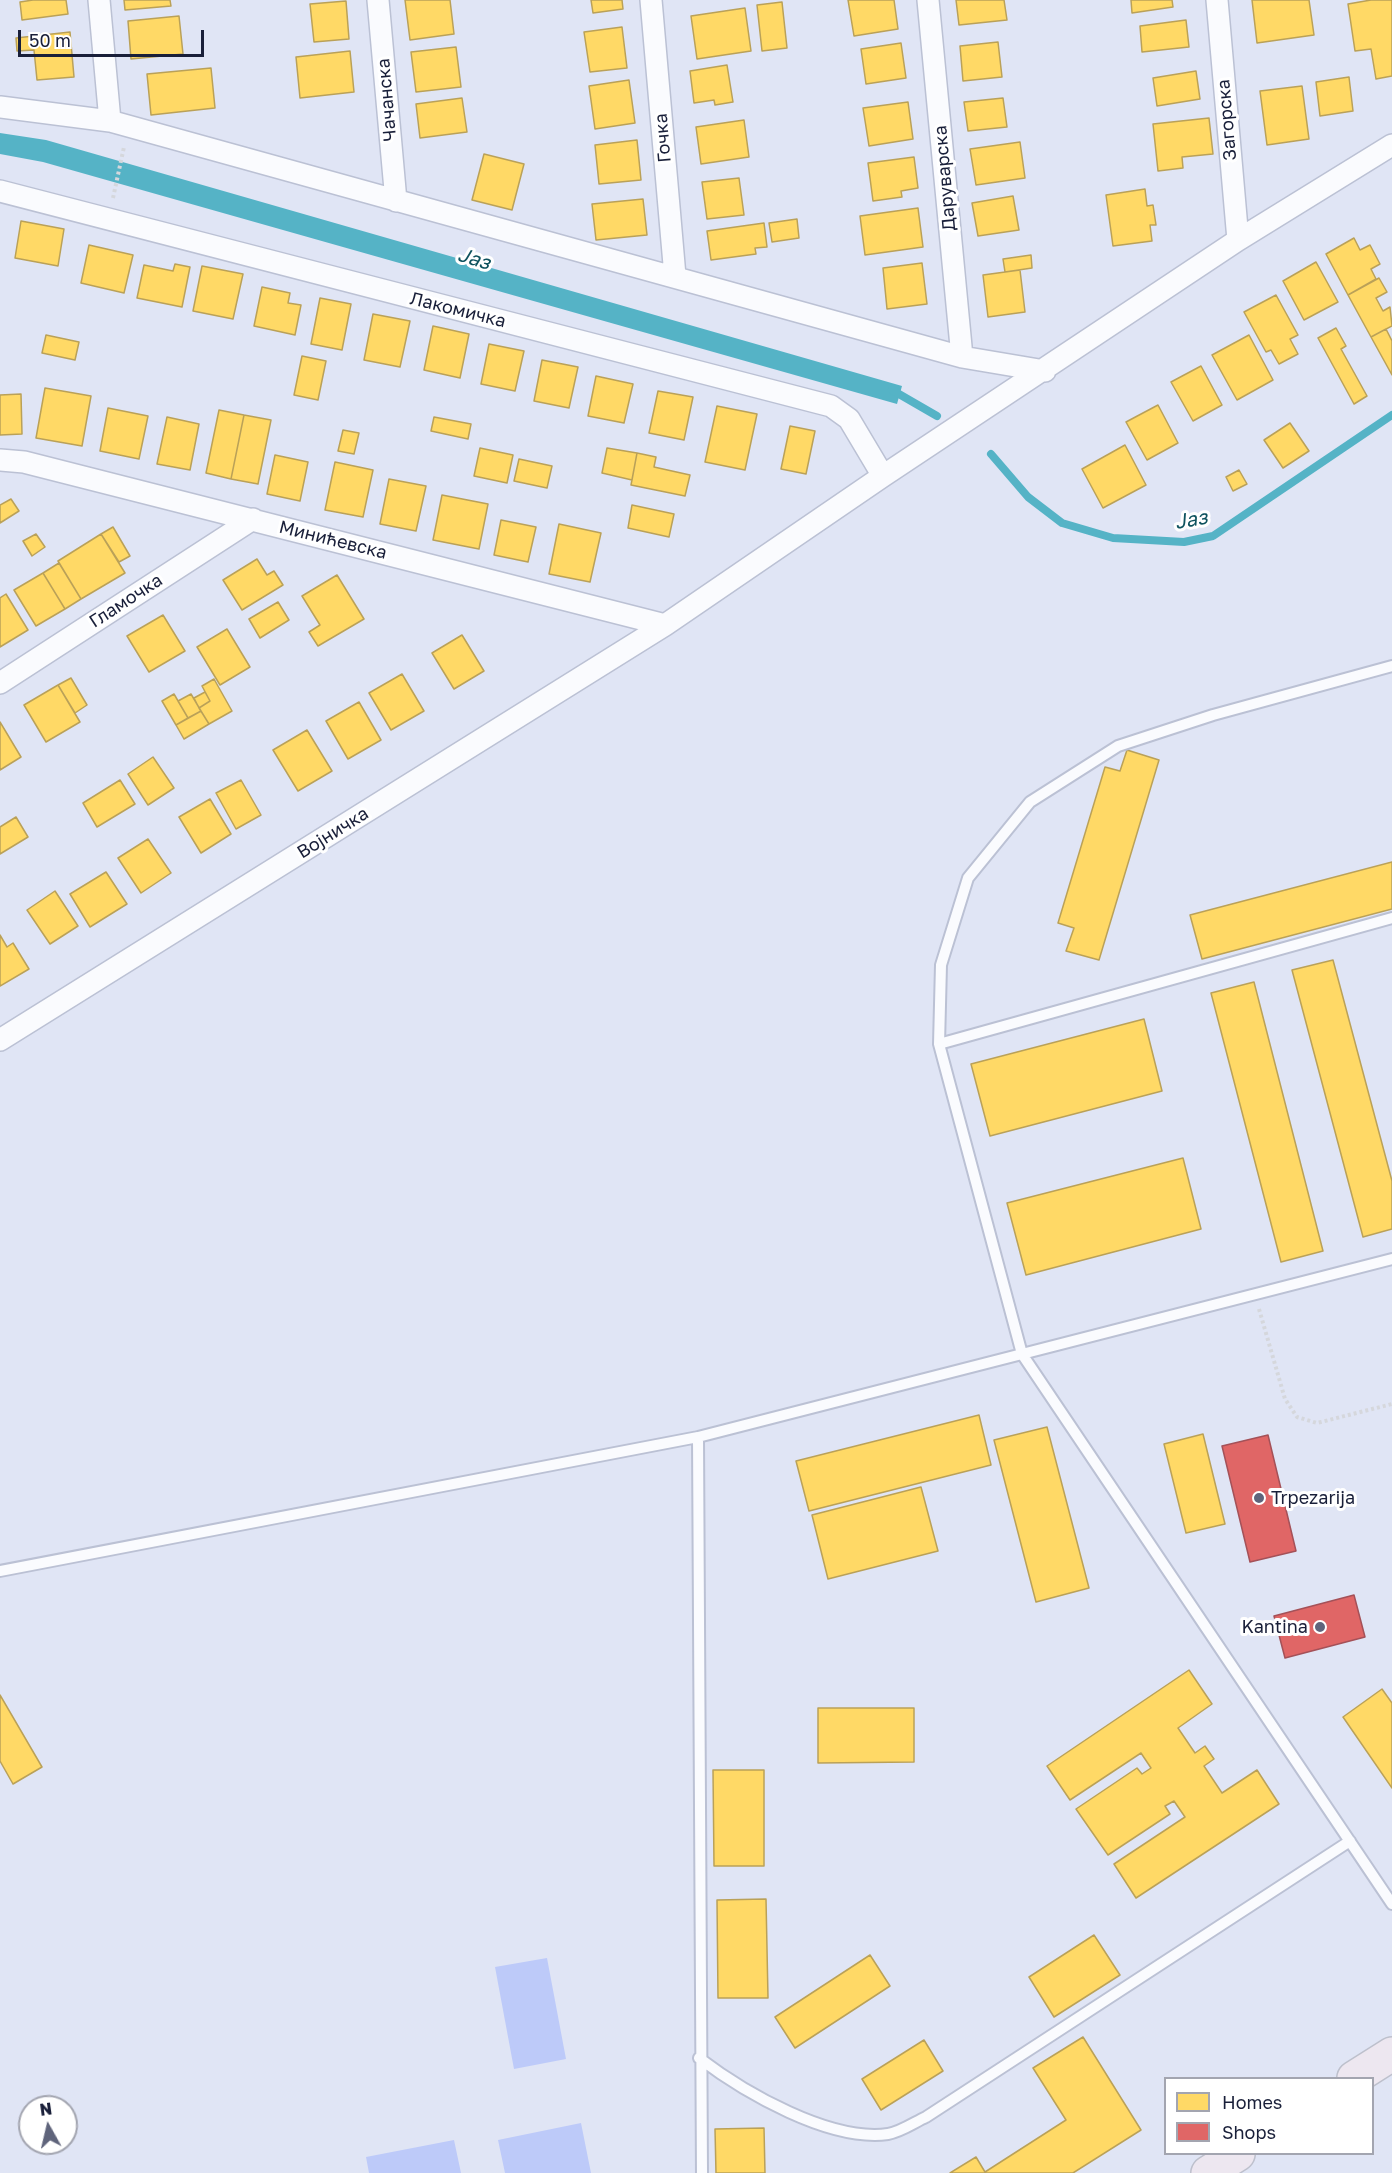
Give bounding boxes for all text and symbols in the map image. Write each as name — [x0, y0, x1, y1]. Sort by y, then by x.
scale bar — [21, 18, 207, 56]
text: 50 m — [29, 29, 71, 51]
street label: Чачанска — [373, 57, 401, 143]
street label: Загорска — [1213, 78, 1241, 162]
street label: Гочка — [650, 113, 676, 163]
street label: Даруварска — [930, 124, 960, 232]
water label: Јаз — [455, 243, 493, 275]
street label: Лакомичка — [408, 288, 508, 332]
water label: Јаз — [1173, 505, 1209, 535]
street label: Минићевска — [277, 516, 389, 564]
street label: Гламочка — [85, 569, 167, 633]
street label: Војничка — [293, 803, 373, 863]
place label: Trpezarija — [1271, 1487, 1355, 1509]
marker: Trpezarija — [1252, 1491, 1266, 1505]
place label: Kantina — [1241, 1616, 1308, 1638]
marker: Kantina — [1313, 1620, 1327, 1634]
legend — [1164, 2077, 1374, 2155]
text: Homes — [1222, 2091, 1282, 2113]
north arrow — [18, 2095, 78, 2155]
text: N — [38, 2098, 53, 2120]
text: Shops — [1222, 2121, 1276, 2143]

